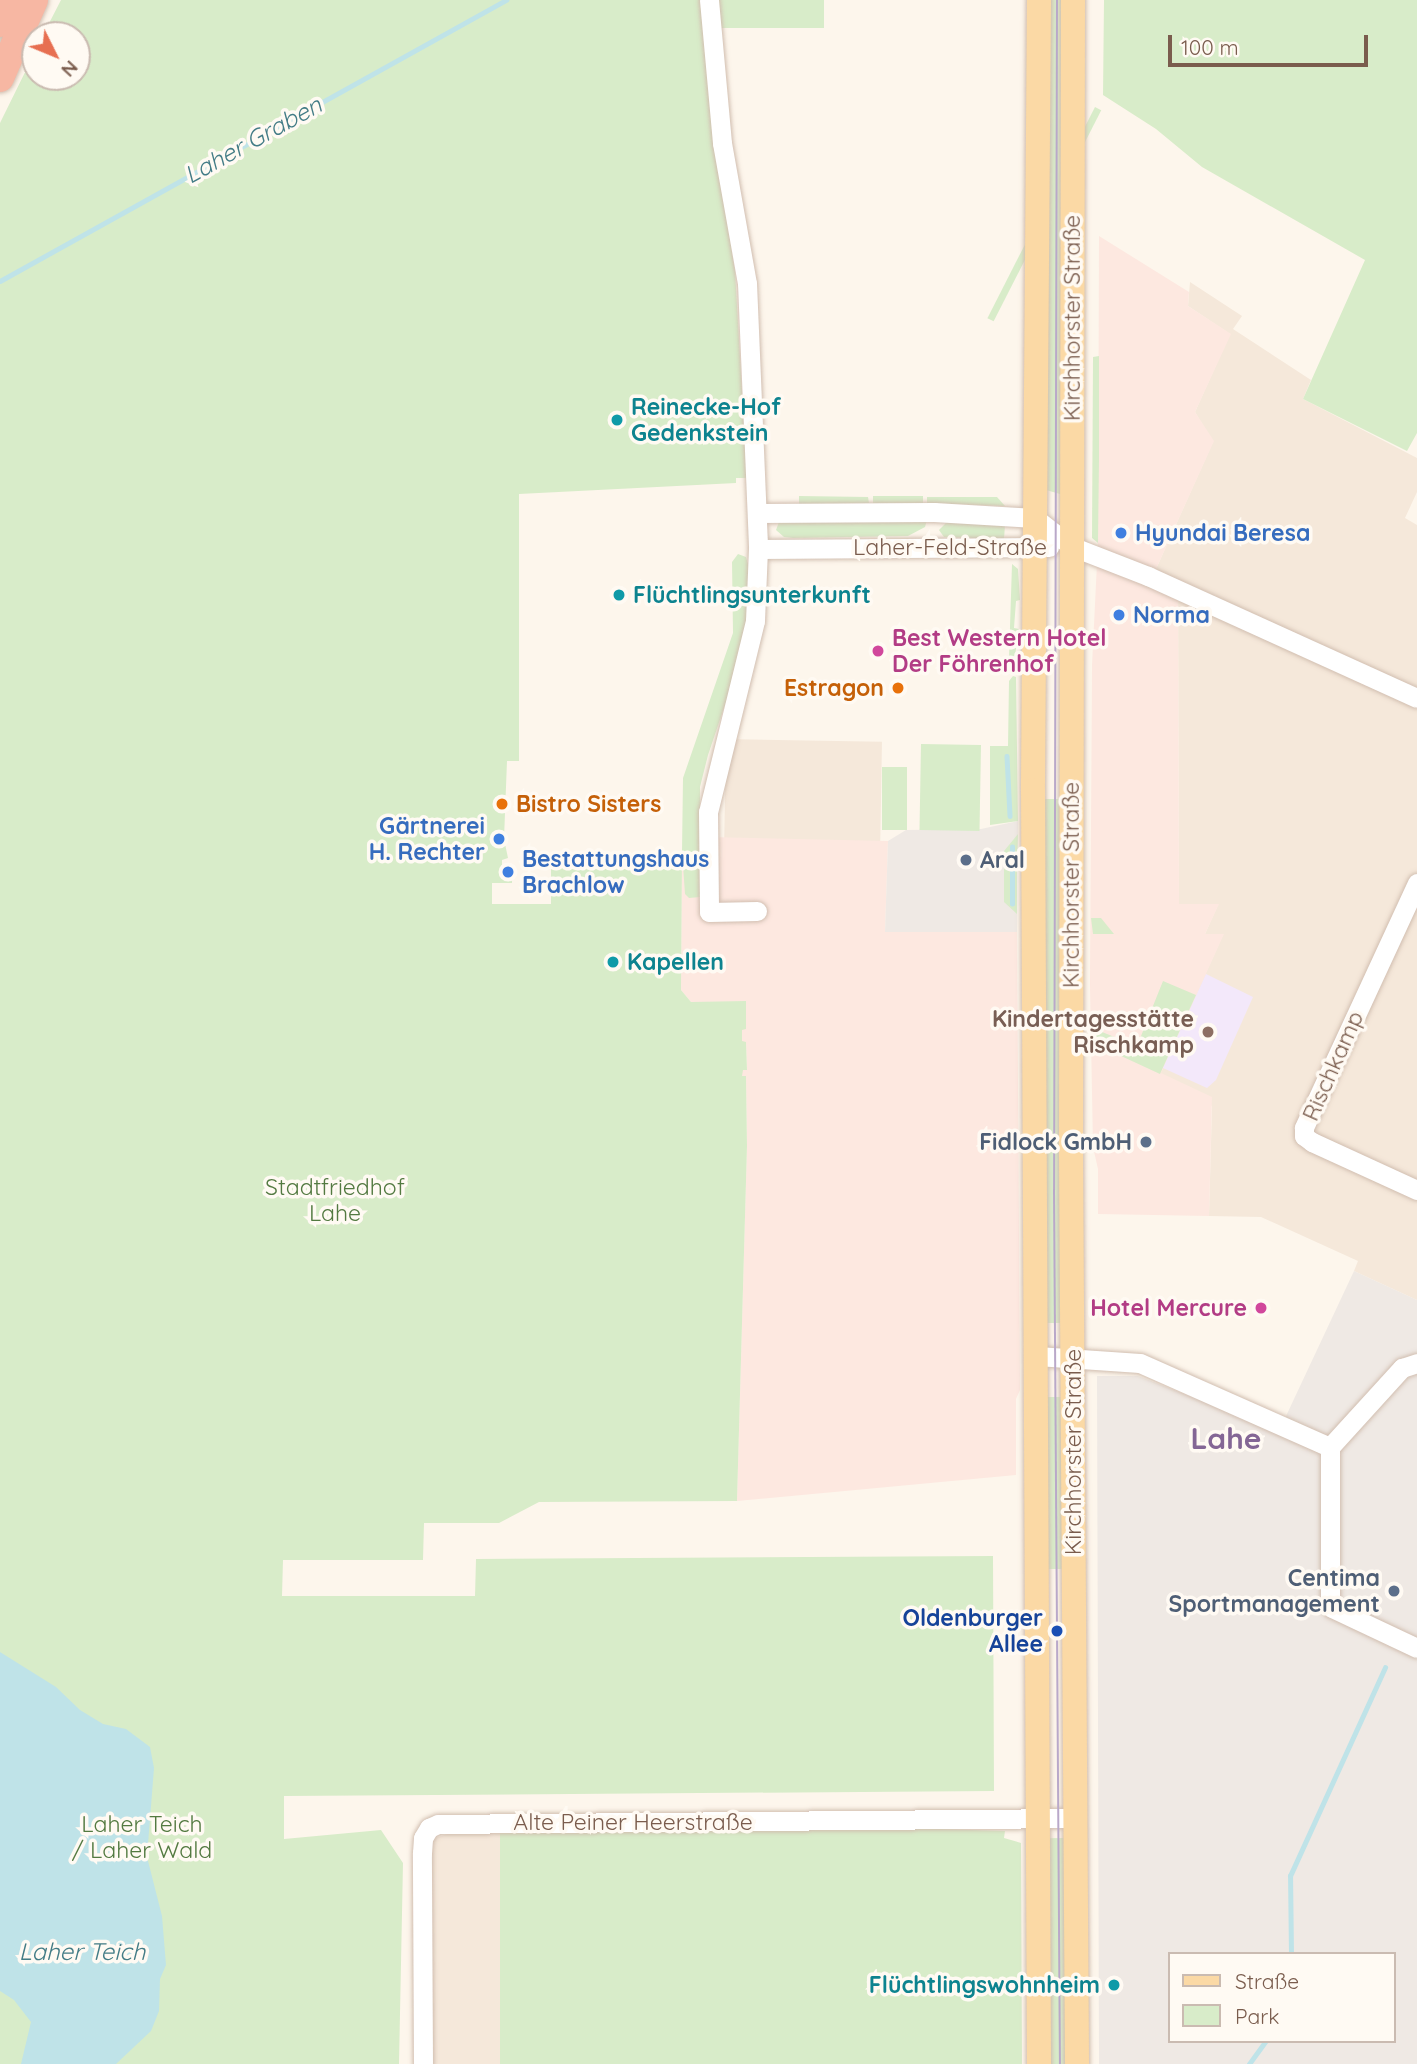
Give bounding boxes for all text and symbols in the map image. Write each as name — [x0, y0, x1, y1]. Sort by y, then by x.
north arrow — [21, 21, 91, 91]
scale bar — [1172, 21, 1372, 65]
text: 100 m — [1181, 34, 1239, 60]
text: N — [56, 56, 83, 82]
water label: Laher Graben — [179, 90, 327, 190]
street label: Kirchhorster Straße — [1058, 215, 1086, 421]
place label: Reinecke-Hof Gedenkstein — [631, 393, 781, 447]
marker: Reinecke-Hof Gedenkstein — [609, 412, 625, 428]
place label: Hyundai Beresa — [1135, 519, 1310, 547]
marker: Hyundai Beresa — [1113, 525, 1129, 541]
street label: Laher-Feld-Straße — [853, 533, 1047, 561]
place label: Flüchtlingsunterkunft — [633, 581, 871, 609]
marker: Flüchtlingsunterkunft — [611, 587, 627, 603]
place label: Norma — [1133, 601, 1210, 629]
marker: Norma — [1111, 607, 1127, 623]
place label: Best Western Hotel Der Föhrenhof — [892, 624, 1106, 678]
marker: Best Western Hotel Der Föhrenhof — [870, 643, 886, 659]
place label: Estragon — [784, 674, 884, 702]
marker: Estragon — [890, 680, 906, 696]
street label: Kirchhorster Straße — [1057, 782, 1085, 988]
place label: Bistro Sisters — [516, 790, 661, 818]
marker: Bistro Sisters — [494, 796, 510, 812]
place label: Gärtnerei H. Rechter — [369, 812, 485, 866]
marker: Gärtnerei H. Rechter — [491, 831, 507, 847]
place label: Bestattungshaus Brachlow — [522, 845, 709, 899]
place label: Aral — [980, 846, 1025, 874]
marker: Aral — [958, 852, 974, 868]
marker: Bestattungshaus Brachlow — [500, 864, 516, 880]
place label: Kapellen — [627, 948, 724, 976]
marker: Kapellen — [605, 954, 621, 970]
place label: Kindertagesstätte Rischkamp — [992, 1005, 1194, 1059]
street label: Rischkamp — [1297, 1007, 1369, 1125]
marker: Kindertagesstätte Rischkamp — [1200, 1024, 1216, 1040]
place label: Fidlock GmbH — [979, 1128, 1132, 1156]
marker: Fidlock GmbH — [1138, 1134, 1154, 1150]
park label: Stadtfriedhof Lahe — [265, 1173, 405, 1227]
place label: Hotel Mercure — [1090, 1294, 1247, 1322]
marker: Hotel Mercure — [1253, 1300, 1269, 1316]
street label: Kirchhorster Straße — [1059, 1349, 1087, 1555]
district label: Lahe — [1191, 1420, 1261, 1456]
place label: Centima Sportmanagement — [1169, 1564, 1380, 1618]
marker: Centima Sportmanagement — [1386, 1583, 1402, 1599]
place label: Oldenburger Allee — [902, 1604, 1043, 1658]
marker: Oldenburger Allee — [1049, 1623, 1065, 1639]
street label: Alte Peiner Heerstraße — [513, 1808, 753, 1836]
park label: Laher Teich / Laher Wald — [72, 1810, 212, 1864]
water label: Laher Teich — [19, 1938, 145, 1966]
legend — [1168, 1952, 1396, 2043]
text: Straße — [1235, 1968, 1299, 1994]
place label: Flüchtlingswohnheim — [869, 1971, 1100, 1999]
marker: Flüchtlingswohnheim — [1106, 1977, 1122, 1993]
text: Park — [1235, 2003, 1279, 2029]

